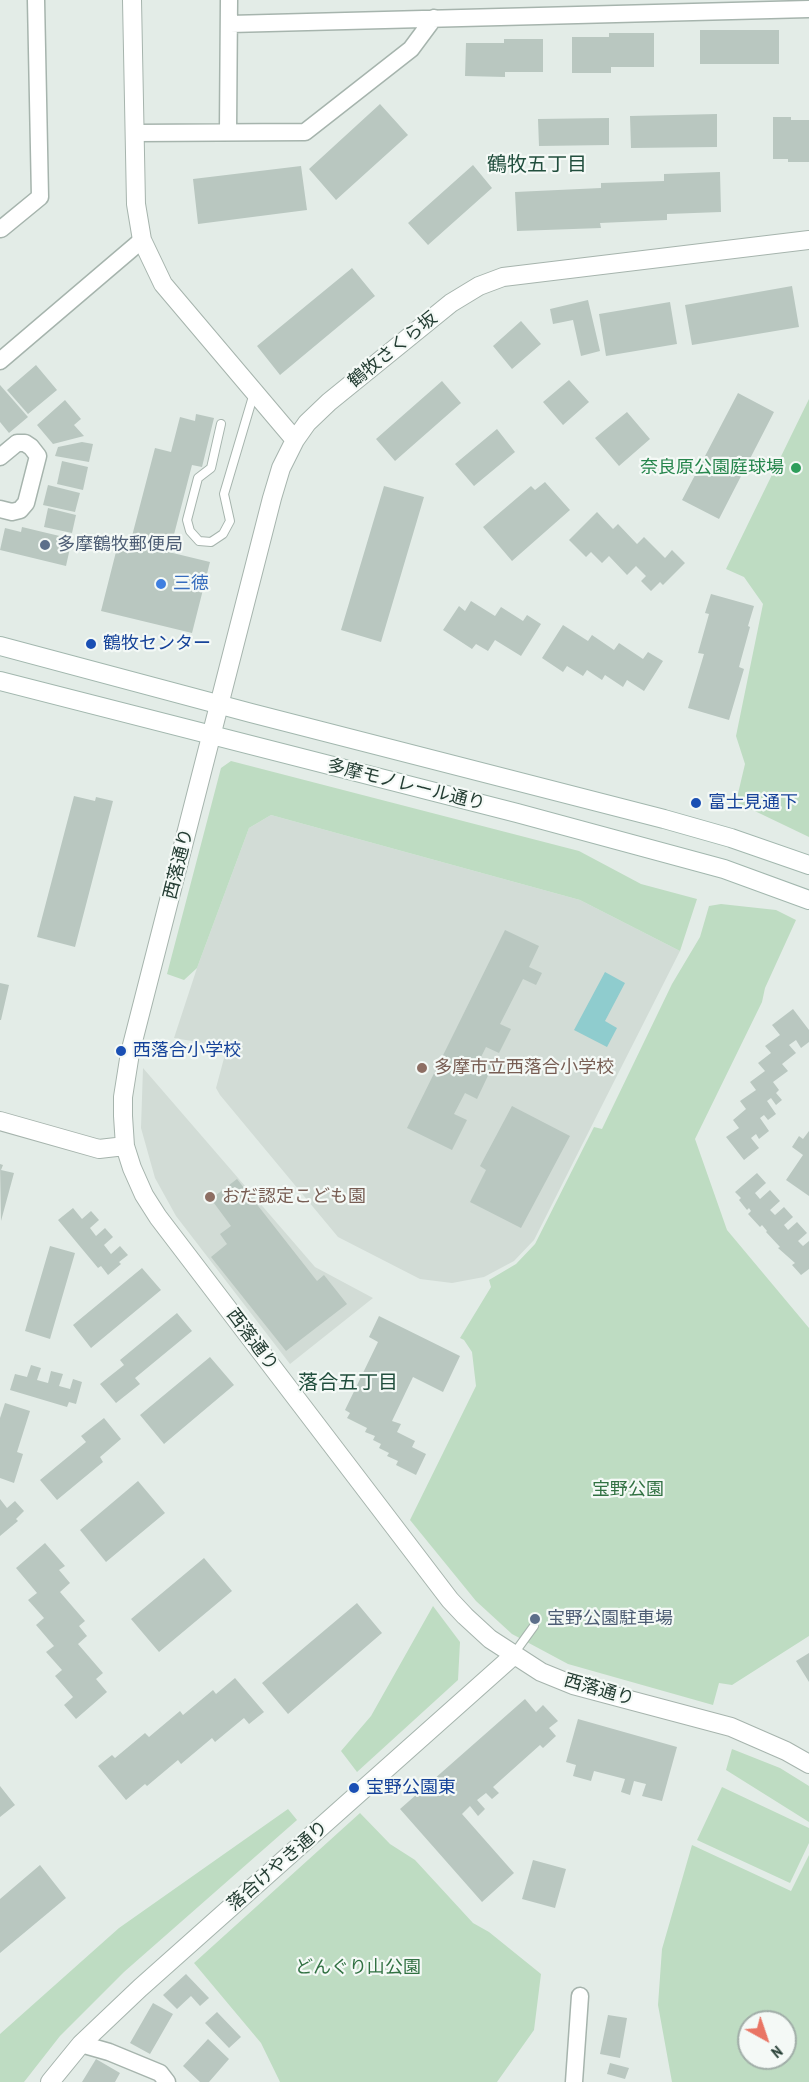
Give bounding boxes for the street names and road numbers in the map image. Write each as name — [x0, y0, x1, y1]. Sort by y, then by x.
street label: 鶴牧さくら坂 — [344, 308, 442, 392]
street label: 多摩モノレール通り — [325, 755, 487, 815]
street label: 西落通り — [160, 826, 198, 902]
street label: 西落通り — [222, 1305, 282, 1375]
street label: 西落通り — [561, 1670, 637, 1710]
street label: 落合けやき通り — [223, 1817, 333, 1915]

